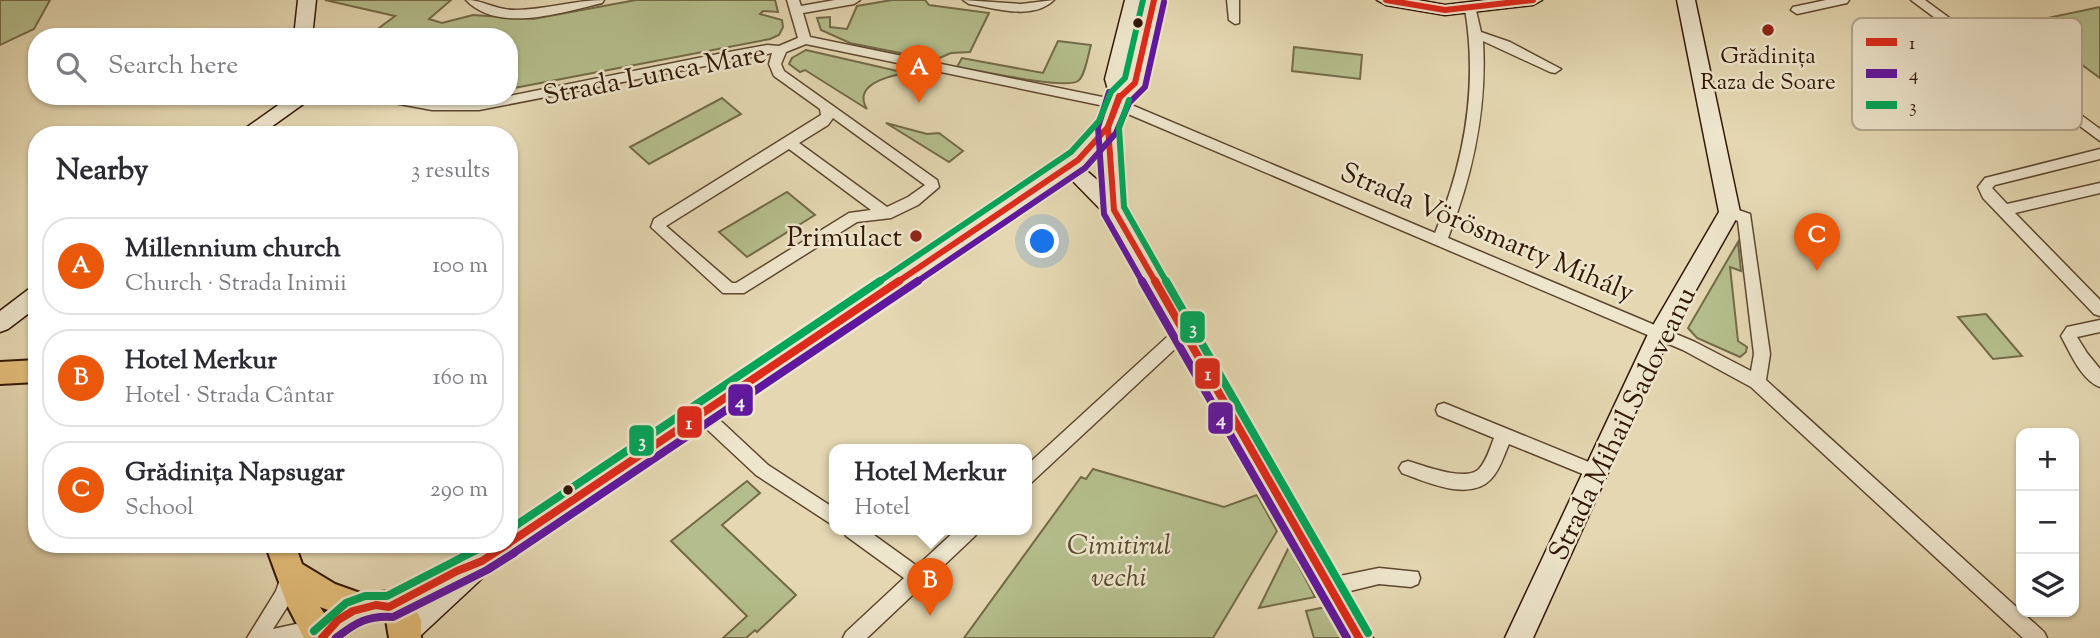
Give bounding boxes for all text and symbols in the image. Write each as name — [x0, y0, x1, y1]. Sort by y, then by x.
unlabelled marker — [1131, 16, 1145, 30]
legend — [1852, 18, 2082, 130]
marker: Grădinița Raza de Soare — [1760, 22, 1776, 38]
search box — [28, 28, 518, 105]
text: 1 — [1909, 31, 1916, 58]
street label: Strada Lunca Mare — [540, 35, 770, 117]
place label: Grădinița Raza de Soare — [1700, 41, 1836, 100]
pin: A — [896, 45, 942, 103]
icon: search — [52, 48, 90, 86]
text: Search here — [108, 48, 238, 85]
text: 4 — [1909, 62, 1919, 89]
text: 3 — [1909, 94, 1917, 121]
text: Nearby — [56, 150, 148, 193]
street label: Strada Vörösmarty Mihály — [1334, 154, 1640, 314]
text: 3 results — [411, 155, 490, 188]
pin: C — [1794, 213, 1840, 271]
place label: Primulact — [787, 219, 902, 259]
your location — [1025, 224, 1059, 258]
marker: Primulact — [908, 228, 924, 244]
text: Millennium church — [125, 231, 341, 268]
text: A — [72, 250, 90, 283]
text: 100 m — [432, 250, 488, 283]
text: Church · Strada Inimii — [125, 268, 347, 301]
street label: Strada Mihail Sadoveanu — [1540, 281, 1707, 568]
line badge: 3 — [1179, 310, 1206, 344]
text: 3 — [1189, 316, 1197, 343]
text: Hotel Merkur — [125, 343, 277, 380]
line badge: 1 — [1194, 357, 1221, 390]
text: B — [74, 362, 88, 395]
text: 160 m — [433, 362, 488, 395]
text: 1 — [1205, 362, 1212, 389]
text: Hotel · Strada Cântar — [125, 380, 334, 413]
line badge: 4 — [727, 383, 754, 417]
text: 4 — [734, 389, 745, 416]
line badge: 4 — [1207, 401, 1234, 435]
line badge: 1 — [676, 405, 703, 439]
text: 4 — [1215, 407, 1226, 434]
text: 1 — [686, 411, 693, 438]
line badge: 3 — [628, 424, 655, 457]
map controls — [2016, 428, 2079, 617]
button: + — [2016, 428, 2079, 491]
text: 3 — [638, 429, 646, 456]
popup — [829, 444, 1032, 535]
text: Grădinița Napsugar — [125, 455, 345, 492]
text: Hotel Merkur — [855, 455, 1006, 492]
text: C — [72, 474, 90, 507]
text: 290 m — [430, 474, 488, 507]
unlabelled marker — [561, 483, 575, 497]
button: − — [2016, 491, 2079, 554]
text: School — [125, 492, 194, 525]
text: Hotel — [855, 492, 910, 525]
park label: Cimitirul vechi — [1067, 527, 1171, 599]
button: layers — [2016, 554, 2079, 617]
pin: B — [907, 558, 953, 616]

